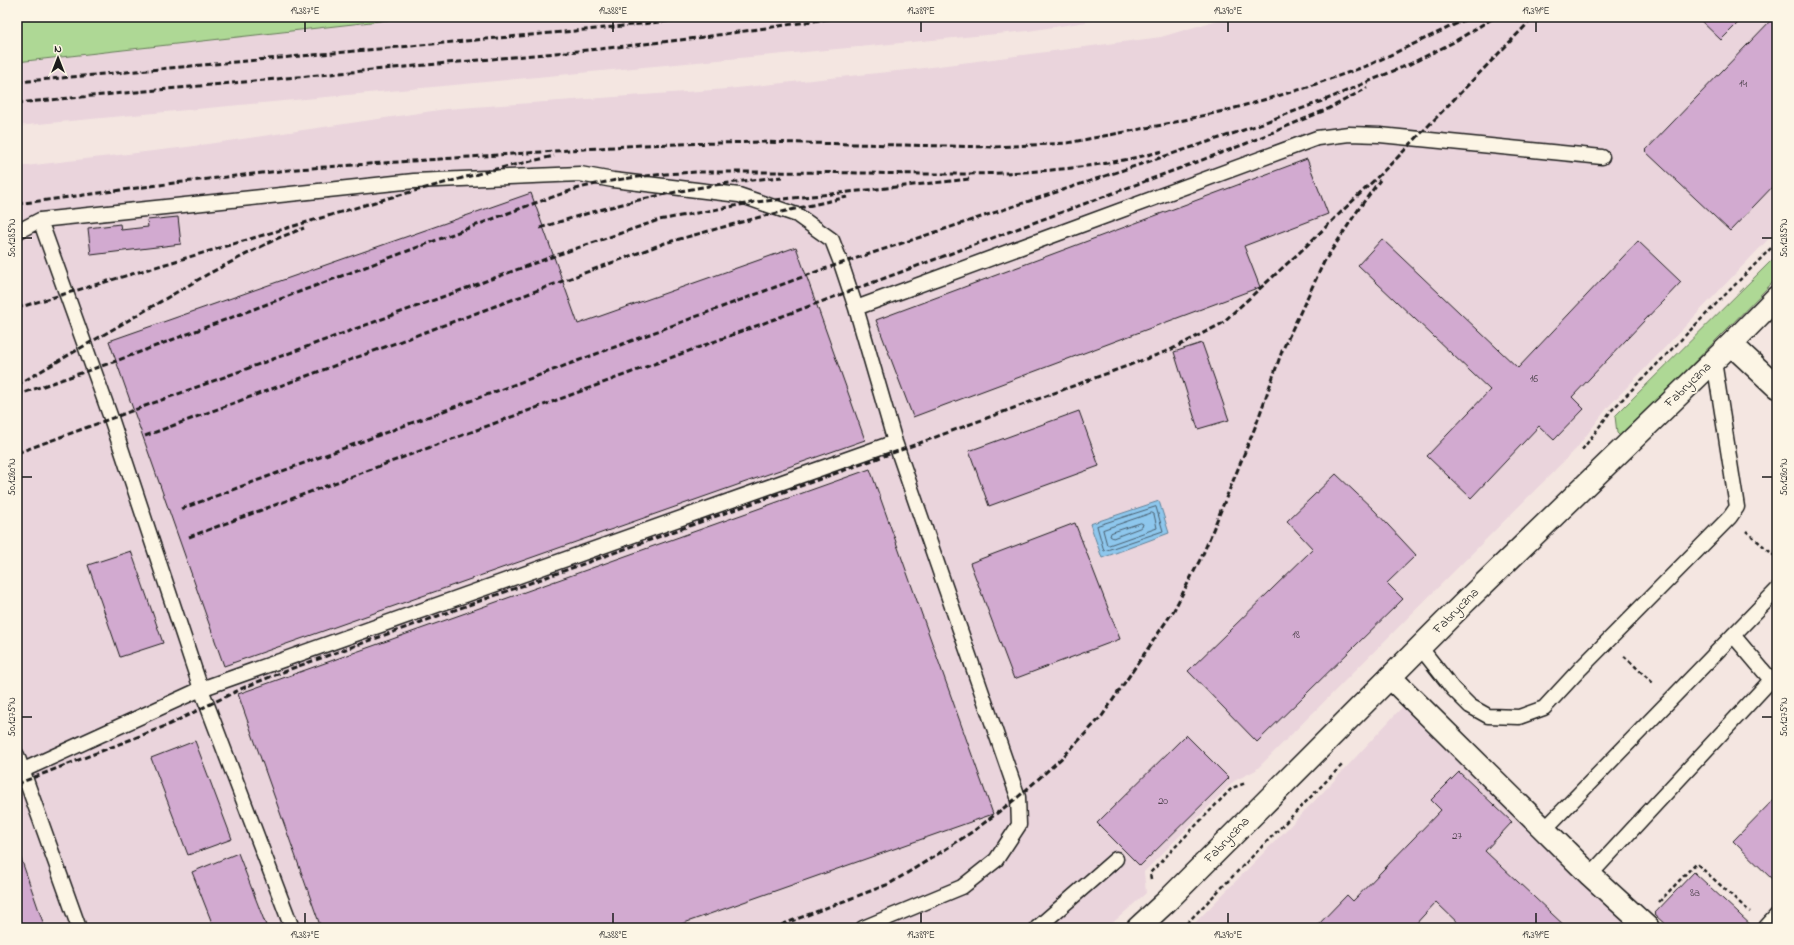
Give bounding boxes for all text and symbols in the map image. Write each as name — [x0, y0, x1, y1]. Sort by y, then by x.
text: 19.387°E — [291, 4, 319, 19]
text: 19.388°E — [599, 4, 627, 19]
text: 19.389°E — [907, 4, 935, 19]
text: 19.390°E — [1214, 4, 1242, 19]
text: 19.391°E — [1522, 4, 1550, 19]
north arrow — [38, 38, 78, 78]
text: N — [54, 41, 62, 57]
house number: 14 — [1739, 76, 1747, 92]
text: 50.1285°N — [5, 218, 20, 258]
text: 50.1285°N — [1777, 218, 1792, 258]
street label: Fabryczna — [1660, 358, 1716, 414]
house number: 16 — [1530, 371, 1538, 387]
text: 50.1280°N — [5, 458, 20, 496]
text: 50.1280°N — [1777, 458, 1792, 496]
street label: Fabryczna — [1428, 584, 1484, 640]
house number: 18 — [1292, 627, 1300, 643]
text: 50.1275°N — [5, 697, 20, 737]
text: 50.1275°N — [1777, 697, 1792, 737]
house number: 20 — [1158, 793, 1168, 809]
street label: Fabryczna — [1199, 812, 1255, 869]
house number: 27 — [1452, 828, 1462, 844]
house number: 8a — [1690, 885, 1700, 901]
text: 19.387°E — [291, 928, 319, 943]
text: 19.388°E — [599, 928, 627, 943]
text: 19.389°E — [907, 928, 935, 943]
text: 19.390°E — [1214, 928, 1242, 943]
text: 19.391°E — [1522, 928, 1550, 943]

